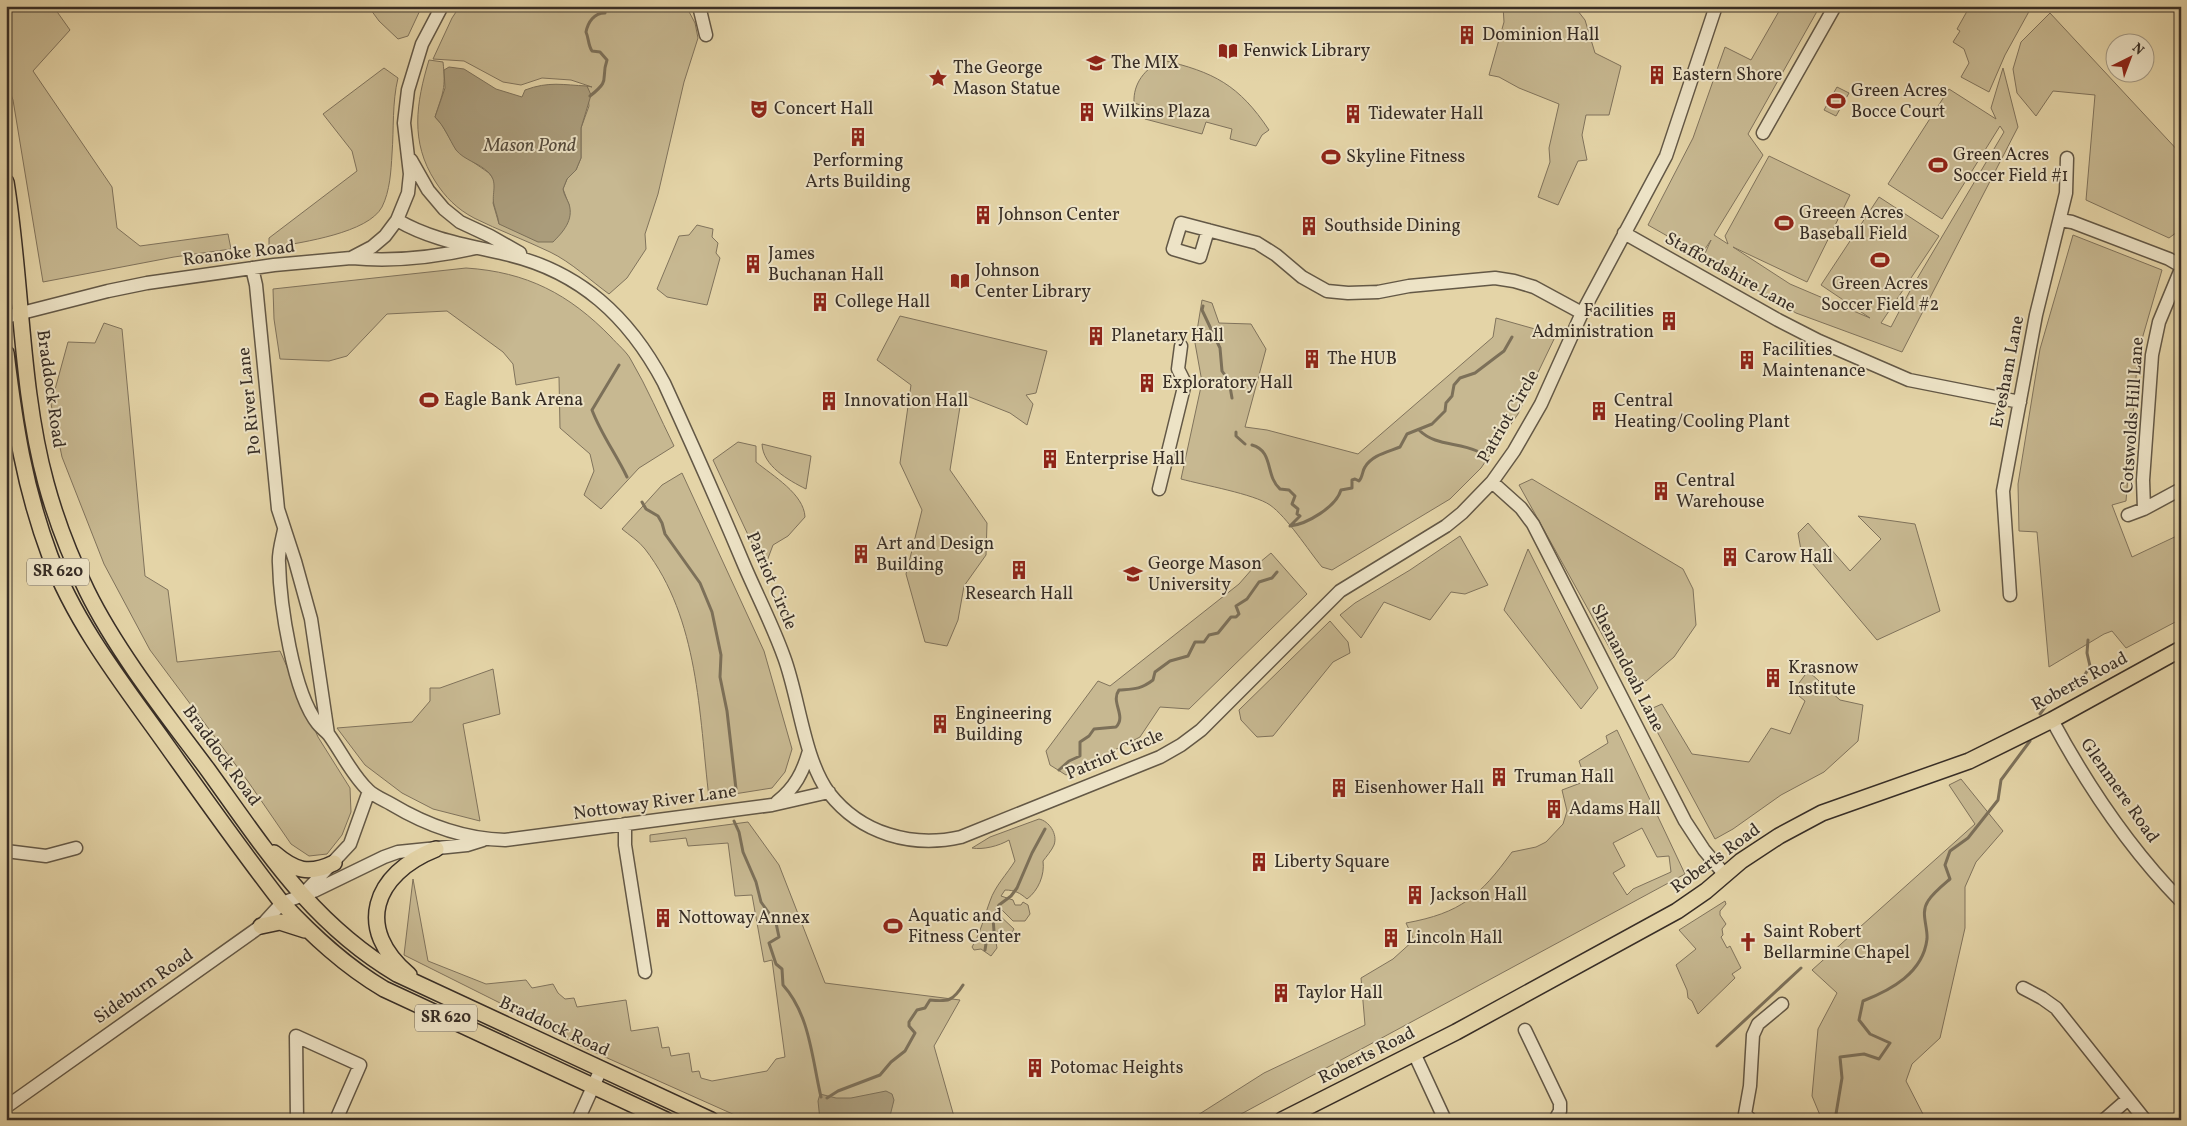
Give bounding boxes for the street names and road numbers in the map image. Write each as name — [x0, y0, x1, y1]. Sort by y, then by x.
street label: Staffordshire Lane — [1660, 227, 1800, 319]
street label: Roanoke Road — [181, 235, 297, 273]
street label: Evesham Lane — [1985, 314, 2031, 430]
street label: Braddock Road — [29, 328, 71, 450]
street label: Cotswolds Hill Lane — [2115, 336, 2151, 494]
street label: Po River Lane — [232, 346, 268, 456]
street label: Patriot Circle — [1472, 366, 1546, 468]
street label: Patriot Circle — [739, 528, 803, 634]
road number: SR 620 — [27, 558, 89, 586]
street label: Shenandoah Lane — [1584, 600, 1670, 736]
street label: Roberts Road — [2028, 646, 2132, 718]
street label: Braddock Road — [176, 700, 266, 812]
street label: Patriot Circle — [1062, 723, 1168, 787]
street label: Glenmere Road — [2074, 734, 2164, 848]
street label: Nottoway River Lane — [572, 779, 738, 827]
street label: Roberts Road — [1666, 818, 1766, 900]
street label: Sideburn Road — [89, 943, 199, 1031]
street label: Braddock Road — [495, 990, 613, 1064]
road number: SR 620 — [415, 1004, 477, 1032]
street label: Roberts Road — [1314, 1021, 1420, 1091]

